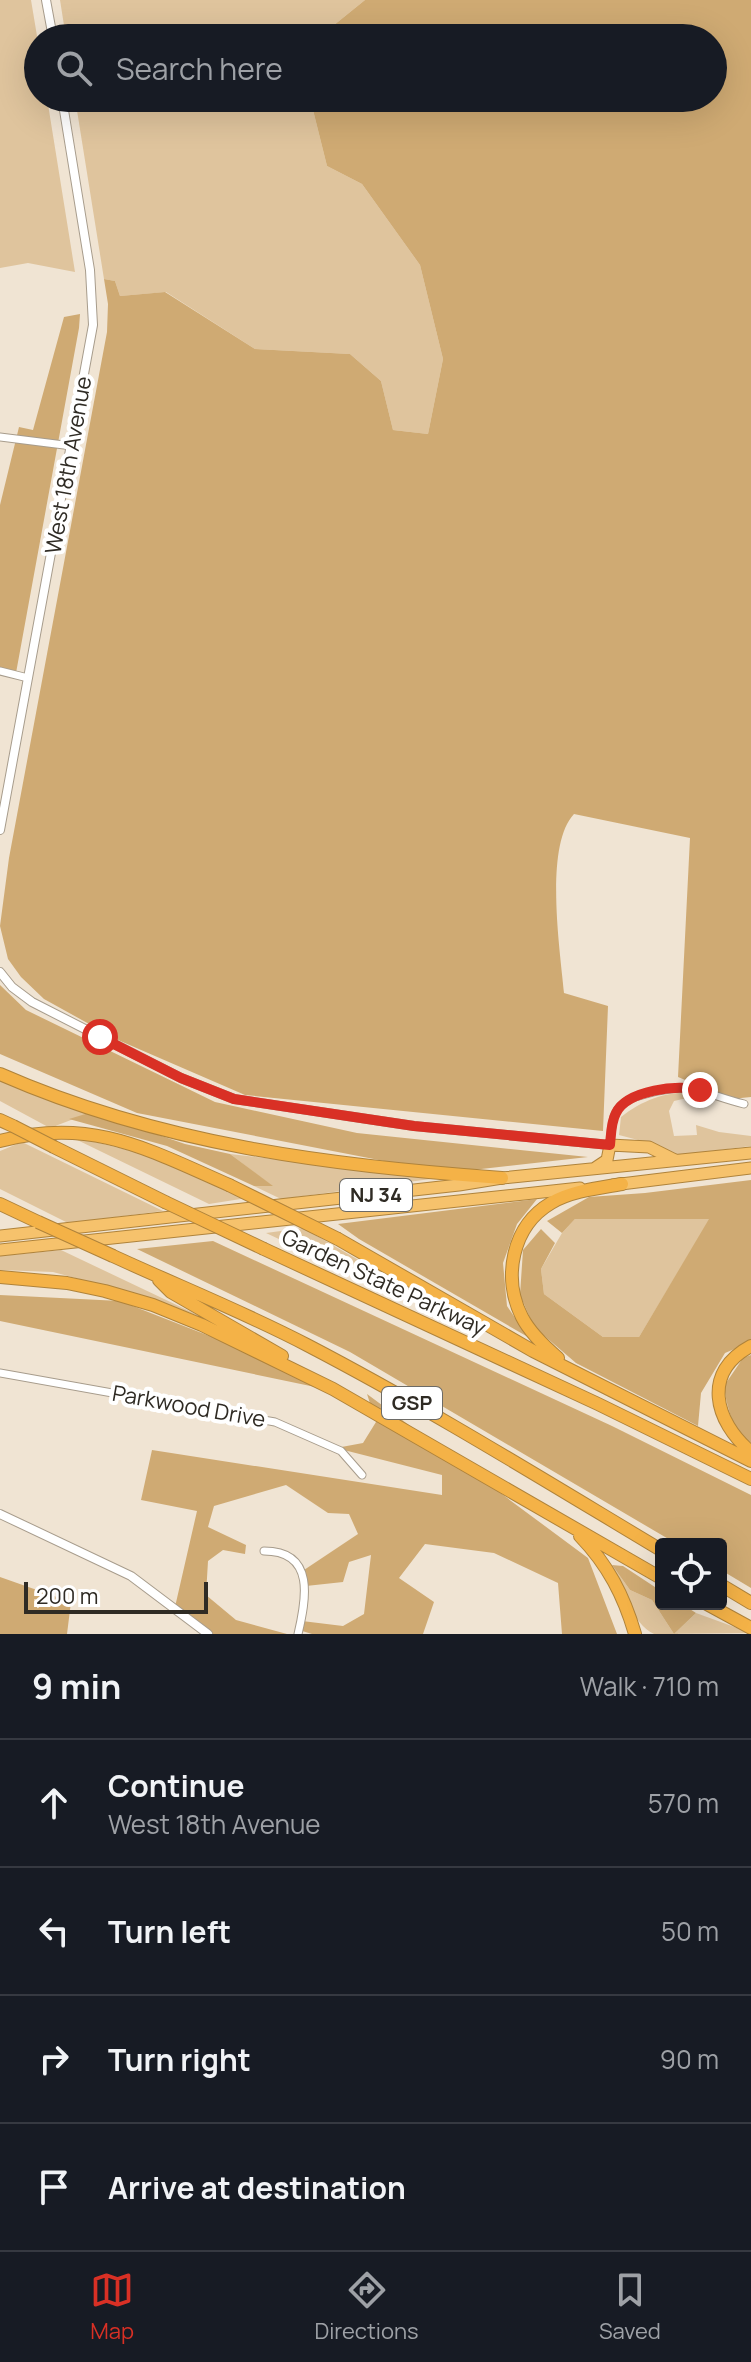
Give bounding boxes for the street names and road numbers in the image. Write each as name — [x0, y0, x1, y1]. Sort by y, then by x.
street label: West 18th Avenue — [38, 374, 98, 556]
road number: NJ 34 — [340, 1179, 412, 1211]
street label: Garden State Parkway — [277, 1222, 491, 1343]
street label: Parkwood Drive — [110, 1378, 268, 1434]
road number: GSP — [382, 1387, 442, 1419]

